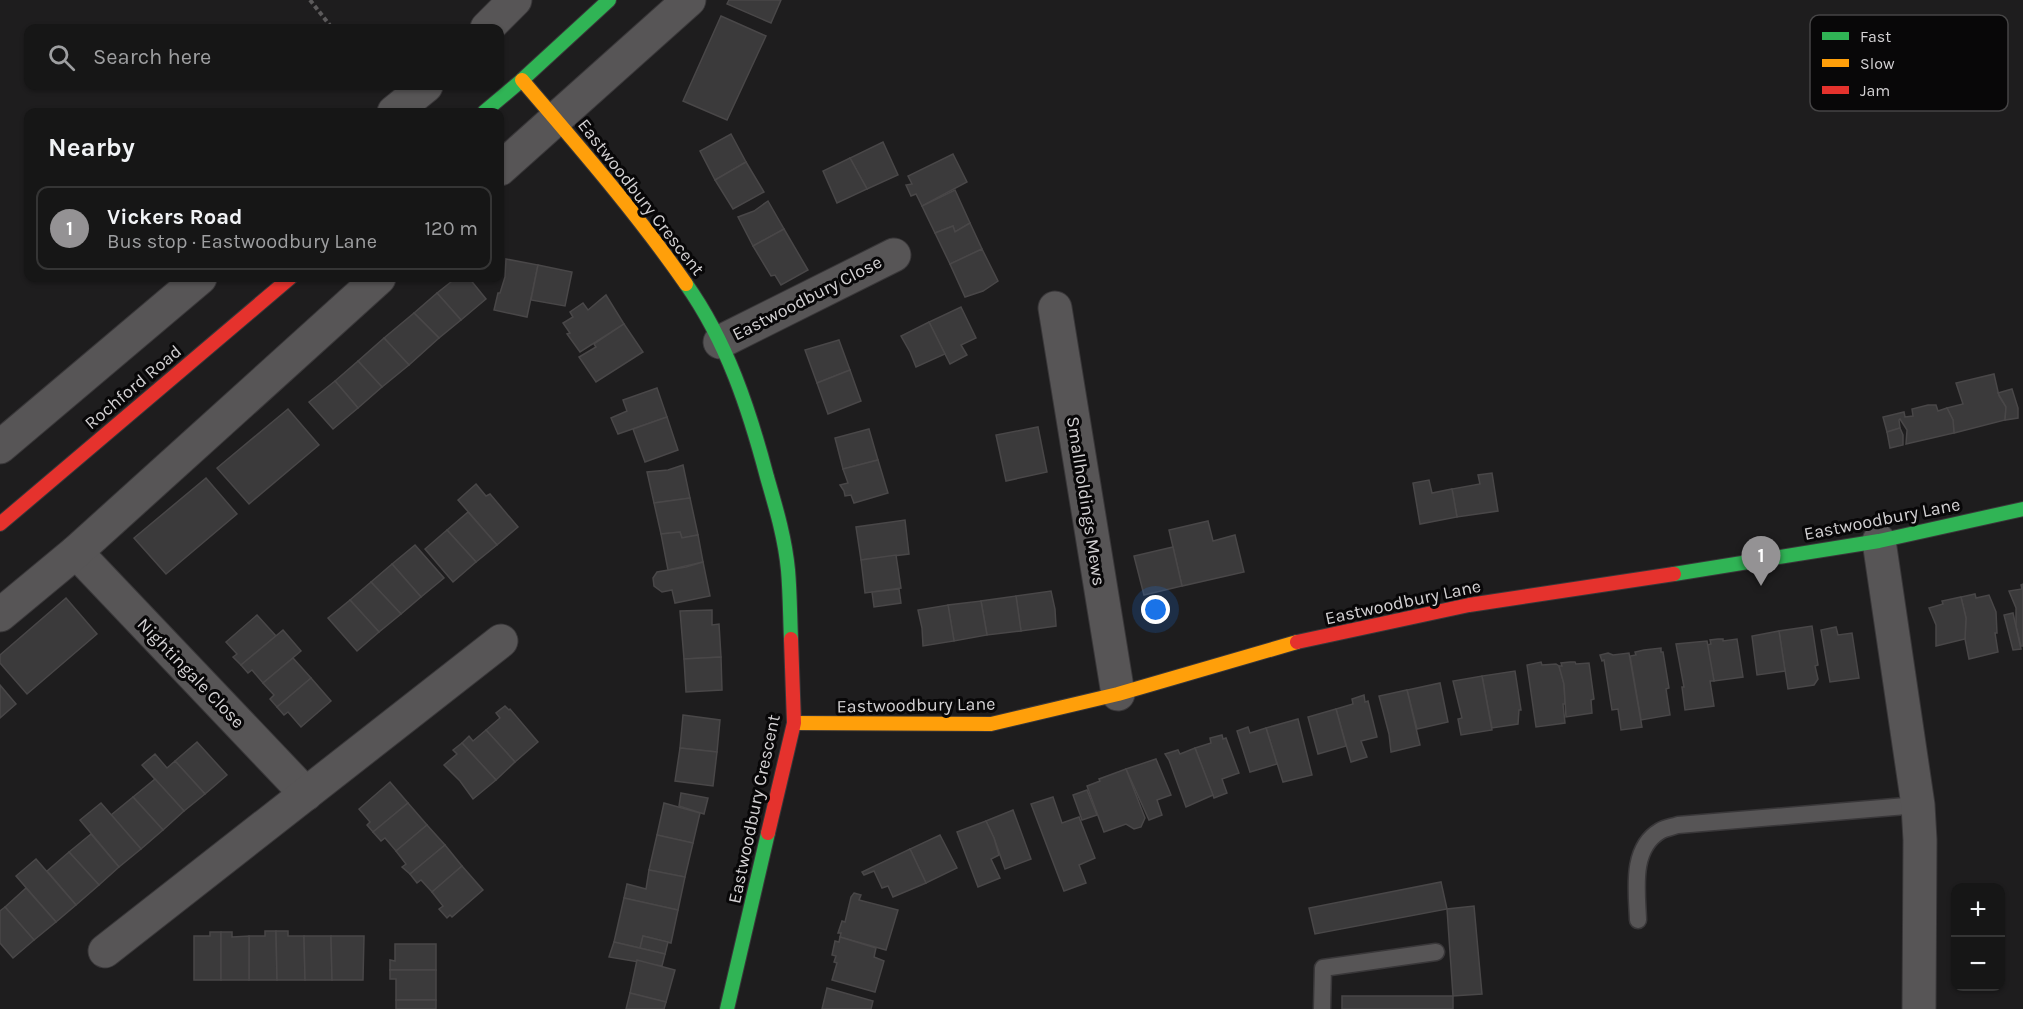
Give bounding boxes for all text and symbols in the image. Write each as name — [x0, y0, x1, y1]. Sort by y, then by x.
legend — [1810, 15, 2008, 111]
search box — [24, 24, 504, 90]
text: Fast — [1860, 27, 1891, 46]
icon: search — [45, 41, 78, 74]
text: Search here — [93, 44, 211, 70]
text: Slow — [1860, 54, 1895, 73]
text: Jam — [1860, 81, 1890, 100]
street label: Eastwoodbury Crescent — [573, 114, 709, 280]
text: Nearby — [48, 132, 135, 163]
text: Vickers Road — [107, 204, 243, 230]
text: 1 — [66, 217, 73, 240]
text: 120 m — [424, 217, 478, 240]
text: Bus stop · Eastwoodbury Lane — [107, 230, 377, 253]
street label: Eastwoodbury Close — [729, 251, 885, 345]
street label: Rochford Road — [80, 340, 186, 434]
street label: Smallholdings Mews — [1062, 415, 1110, 587]
street label: Eastwoodbury Lane — [1802, 493, 1962, 545]
pin: 1 — [1742, 536, 1780, 586]
street label: Eastwoodbury Lane — [1323, 575, 1483, 629]
your location — [1141, 595, 1170, 624]
street label: Nightingale Close — [133, 613, 249, 733]
street label: Eastwoodbury Lane — [836, 693, 996, 717]
street label: Eastwoodbury Crescent — [723, 712, 785, 906]
map controls — [1951, 883, 2005, 991]
button: + — [1951, 883, 2005, 937]
button: − — [1951, 937, 2005, 991]

